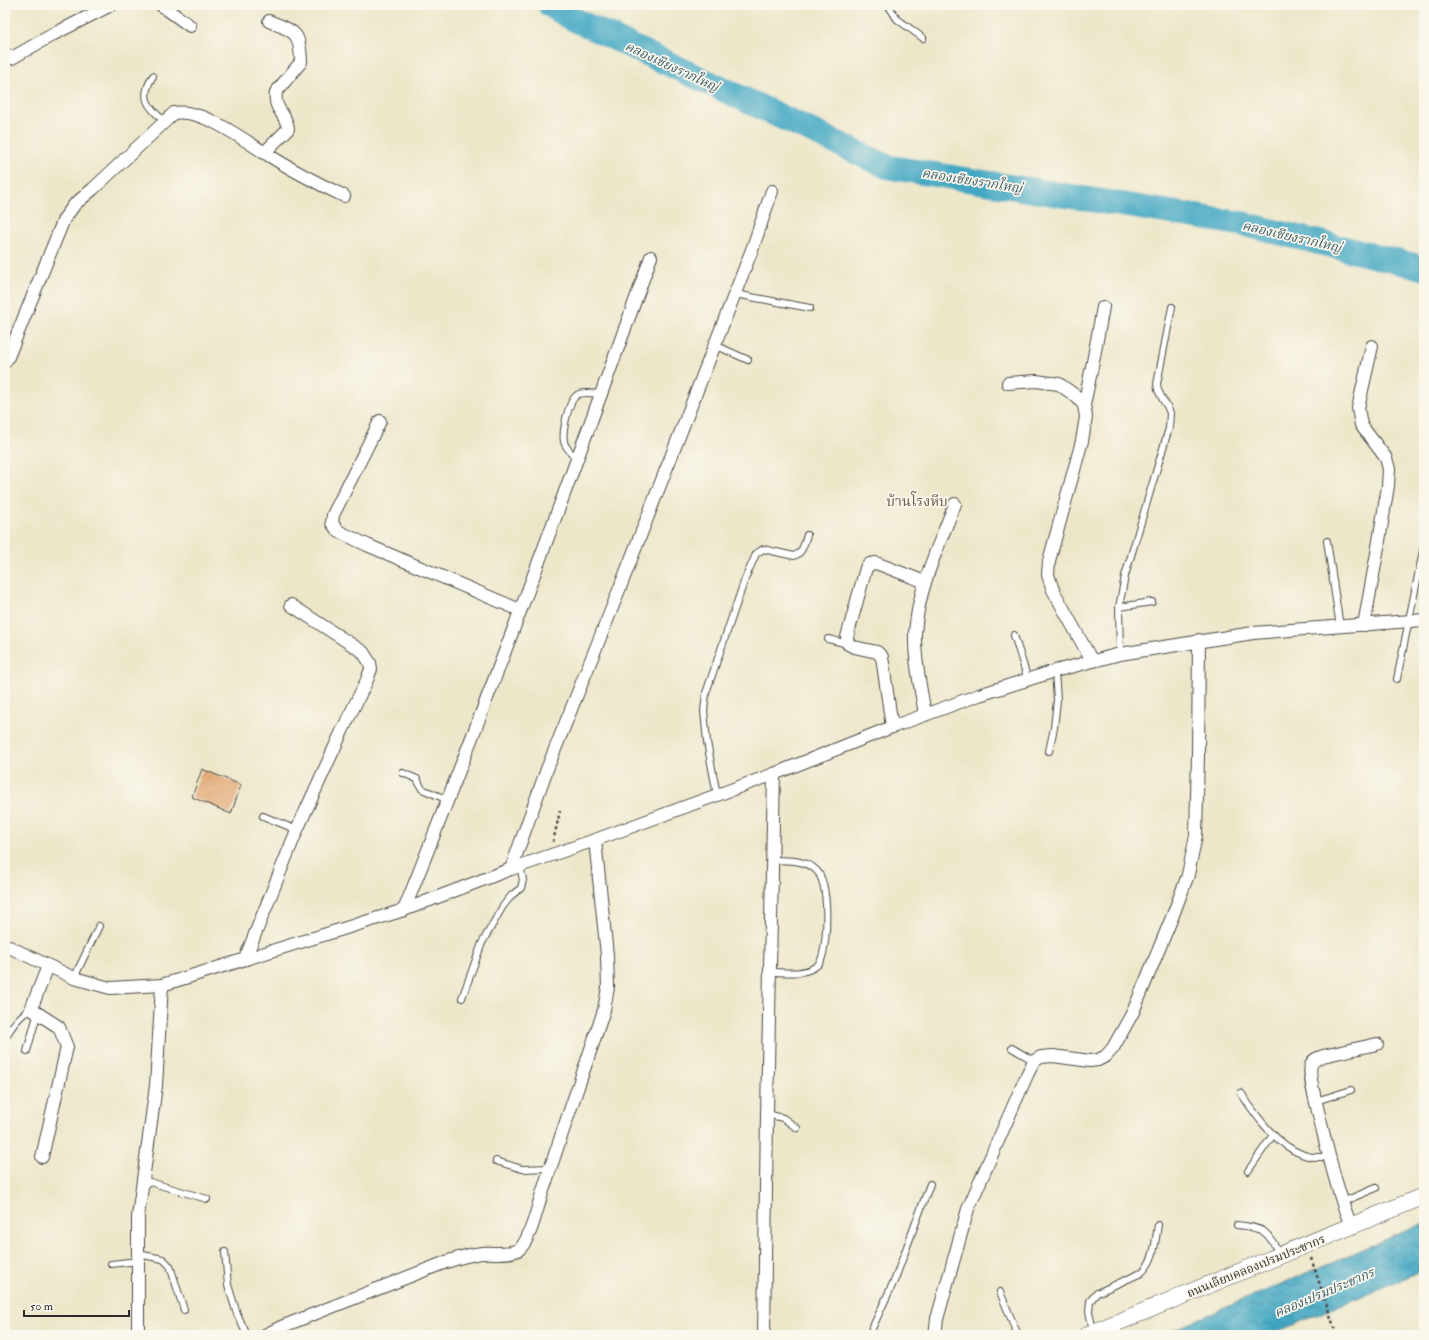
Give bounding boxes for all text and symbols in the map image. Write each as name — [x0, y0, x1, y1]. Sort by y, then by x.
water label: คลองเชียงรากใหญ่ — [622, 36, 724, 96]
water label: คลองเชียงรากใหญ่ — [921, 163, 1025, 197]
water label: คลองเชียงรากใหญ่ — [1241, 216, 1345, 257]
district label: บ้านโรงหีบ — [886, 491, 948, 510]
street label: ถนนเลียบคลองเปรมประชากร — [1185, 1232, 1327, 1300]
water label: คลองเปรมประชากร — [1272, 1264, 1376, 1320]
scale bar — [24, 1292, 129, 1318]
text: 50 m — [30, 1299, 54, 1314]

